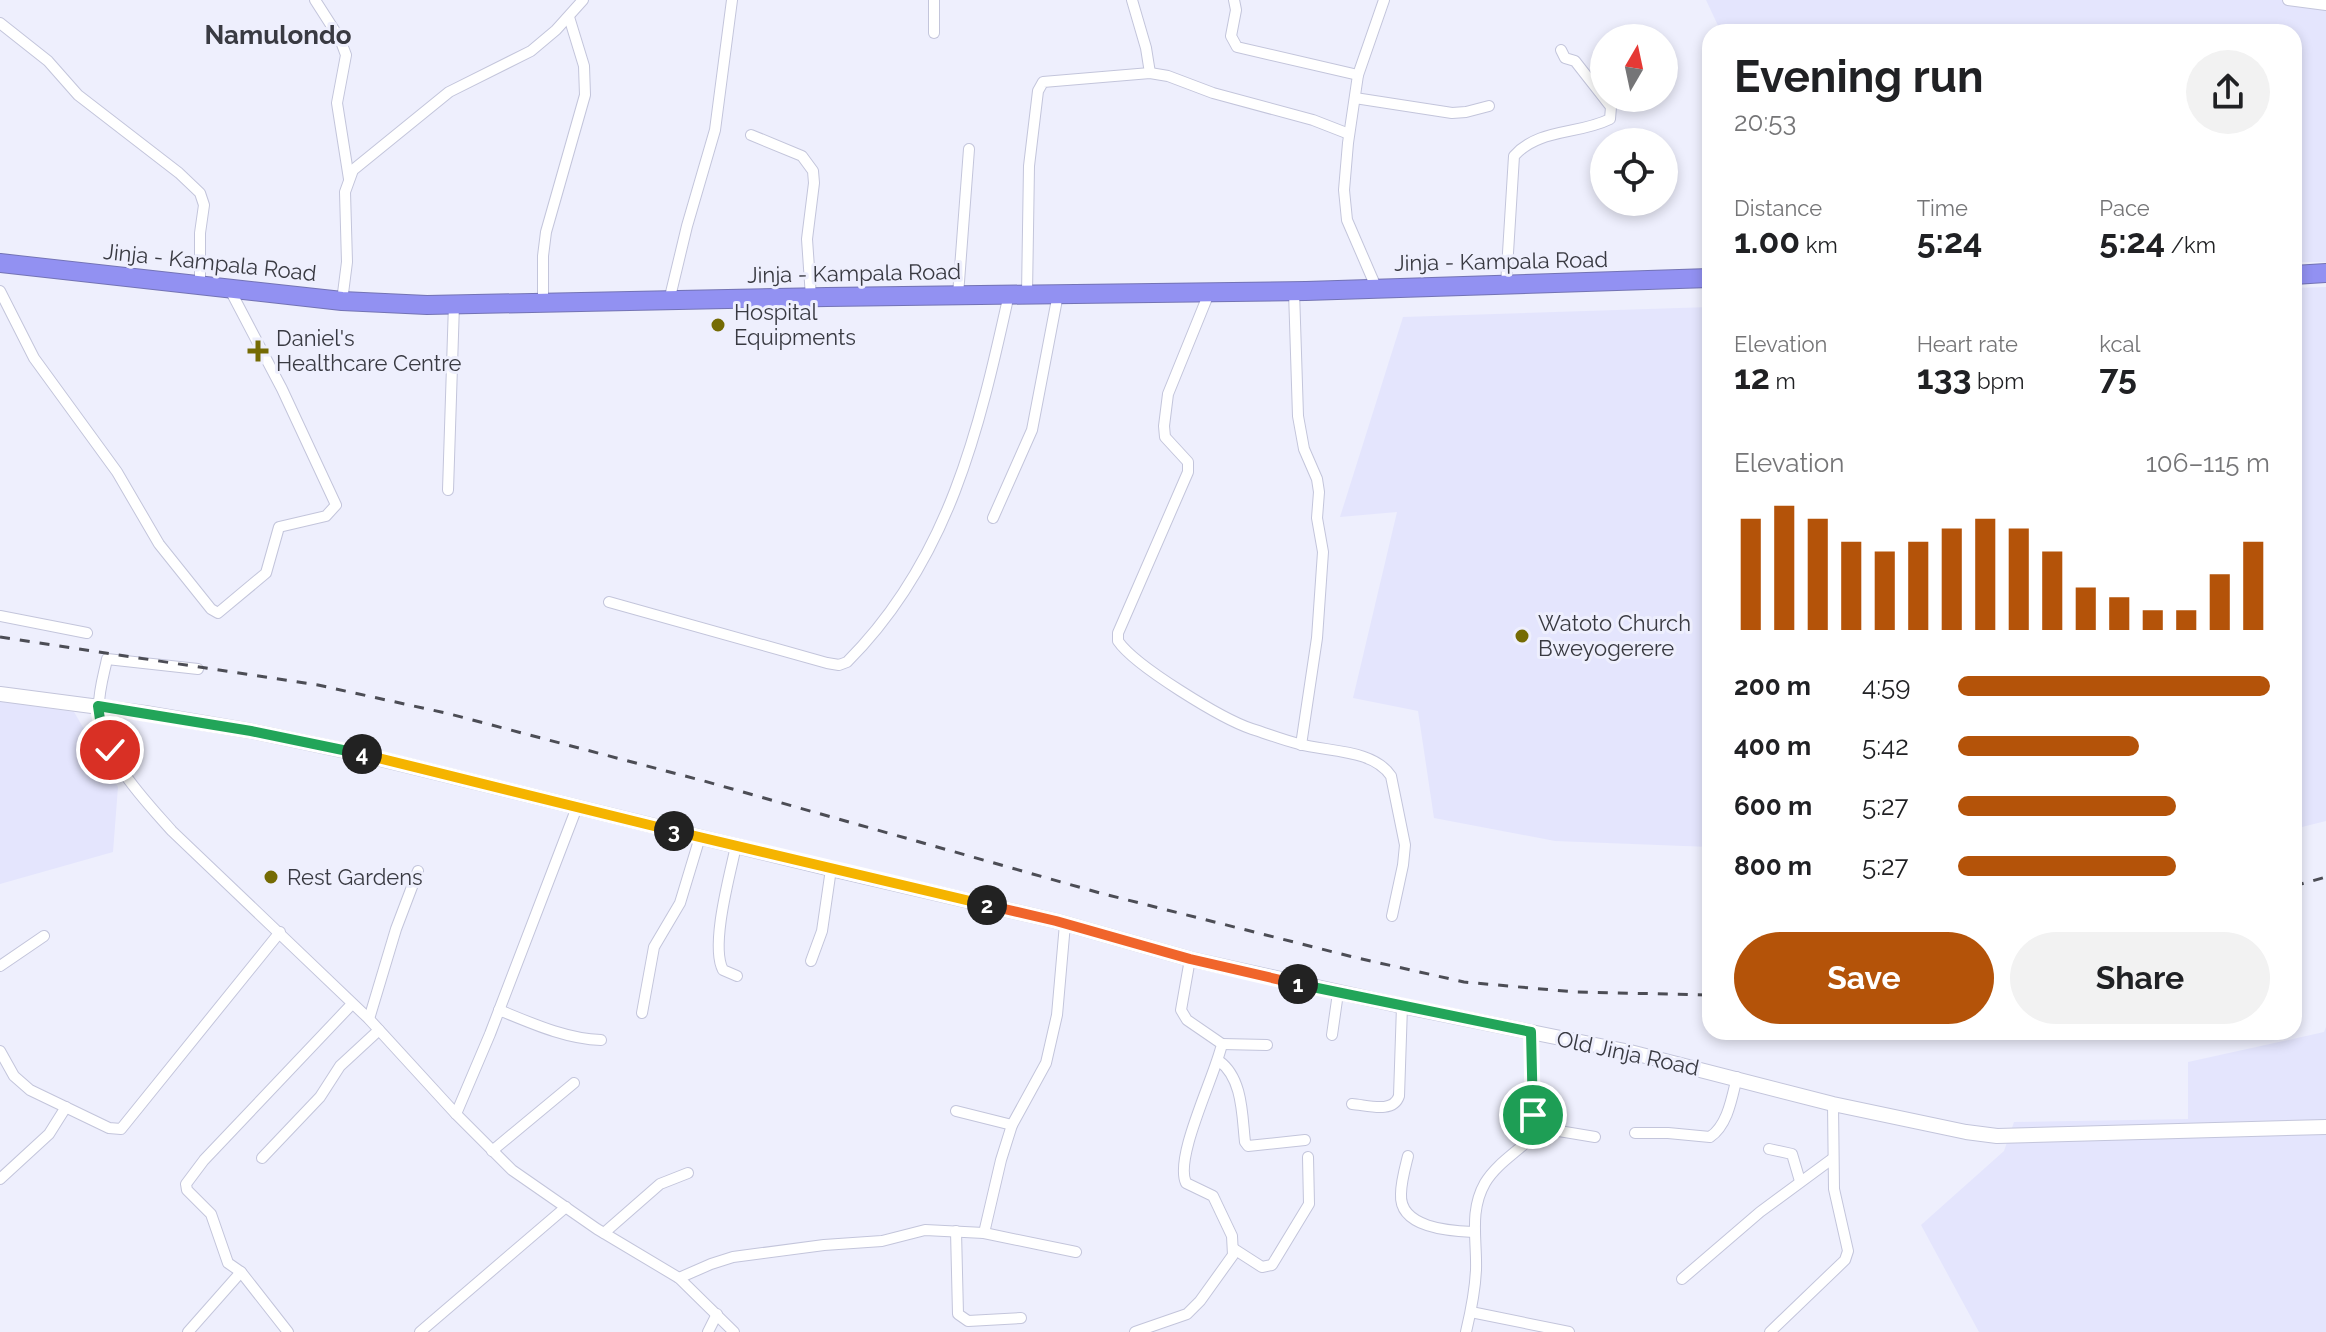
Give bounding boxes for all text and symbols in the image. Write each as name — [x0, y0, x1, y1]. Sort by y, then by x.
district label: Namulondo — [204, 20, 352, 50]
north arrow — [1590, 24, 1678, 112]
map controls — [1590, 24, 1678, 216]
button: share — [2186, 50, 2270, 134]
text: Evening run — [1734, 51, 1983, 102]
text: 20:53 — [1734, 107, 1796, 137]
button: locate — [1590, 128, 1678, 216]
text: Distance — [1734, 195, 1822, 221]
text: Time — [1917, 195, 1968, 221]
text: Pace — [2099, 195, 2150, 221]
text: 1.00 — [1734, 221, 1800, 261]
text: 5:24 — [1917, 221, 1982, 261]
text: 5:24 — [2099, 221, 2165, 261]
text: km — [1800, 232, 1838, 258]
text: /km — [2165, 232, 2216, 258]
street label: Jinja - Kampala Road — [102, 238, 318, 286]
street label: Jinja - Kampala Road — [1394, 246, 1608, 276]
street label: Jinja - Kampala Road — [747, 258, 961, 288]
place label: Hospital Equipments — [734, 299, 856, 350]
marker: Hospital Equipments — [709, 316, 727, 334]
place label: Daniel's Healthcare Centre — [276, 325, 462, 376]
text: Elevation — [1734, 331, 1827, 357]
text: Heart rate — [1917, 331, 2018, 357]
text: kcal — [2099, 331, 2140, 357]
marker: Daniel's Healthcare Centre — [247, 340, 269, 362]
text: 12 — [1734, 357, 1770, 397]
text: 133 — [1917, 357, 1971, 397]
text: 75 — [2099, 357, 2137, 397]
text: m — [1770, 368, 1796, 394]
text: bpm — [1971, 368, 2024, 394]
text: Elevation — [1734, 448, 1844, 478]
text: 106–115 m — [2146, 448, 2270, 478]
place label: Watoto Church Bweyogerere — [1538, 610, 1691, 661]
marker: Watoto Church Bweyogerere — [1513, 627, 1531, 645]
text: 200 m — [1734, 671, 1811, 701]
text: 4:59 — [1862, 671, 1911, 701]
pin — [76, 716, 144, 784]
icon: check — [88, 728, 132, 772]
text: 400 m — [1734, 731, 1811, 761]
text: 5:42 — [1862, 731, 1909, 761]
pin: 4 — [342, 734, 382, 774]
text: 4 — [356, 741, 368, 767]
text: 600 m — [1734, 791, 1812, 821]
text: 5:27 — [1862, 791, 1909, 821]
pin: 3 — [654, 811, 694, 851]
text: 3 — [668, 818, 680, 844]
text: 800 m — [1734, 851, 1812, 881]
text: 5:27 — [1862, 851, 1909, 881]
place label: Rest Gardens — [287, 864, 423, 890]
marker: Rest Gardens — [262, 868, 280, 886]
pin: 2 — [967, 885, 1007, 925]
text: 2 — [981, 892, 993, 918]
button: Save — [1734, 932, 1994, 1024]
button: Share — [2010, 932, 2270, 1024]
pin: 1 — [1278, 964, 1318, 1004]
text: 1 — [1293, 971, 1303, 997]
street label: Old Jinja Road — [1555, 1025, 1701, 1081]
pin — [1499, 1081, 1567, 1149]
icon: arrive — [1511, 1093, 1555, 1137]

